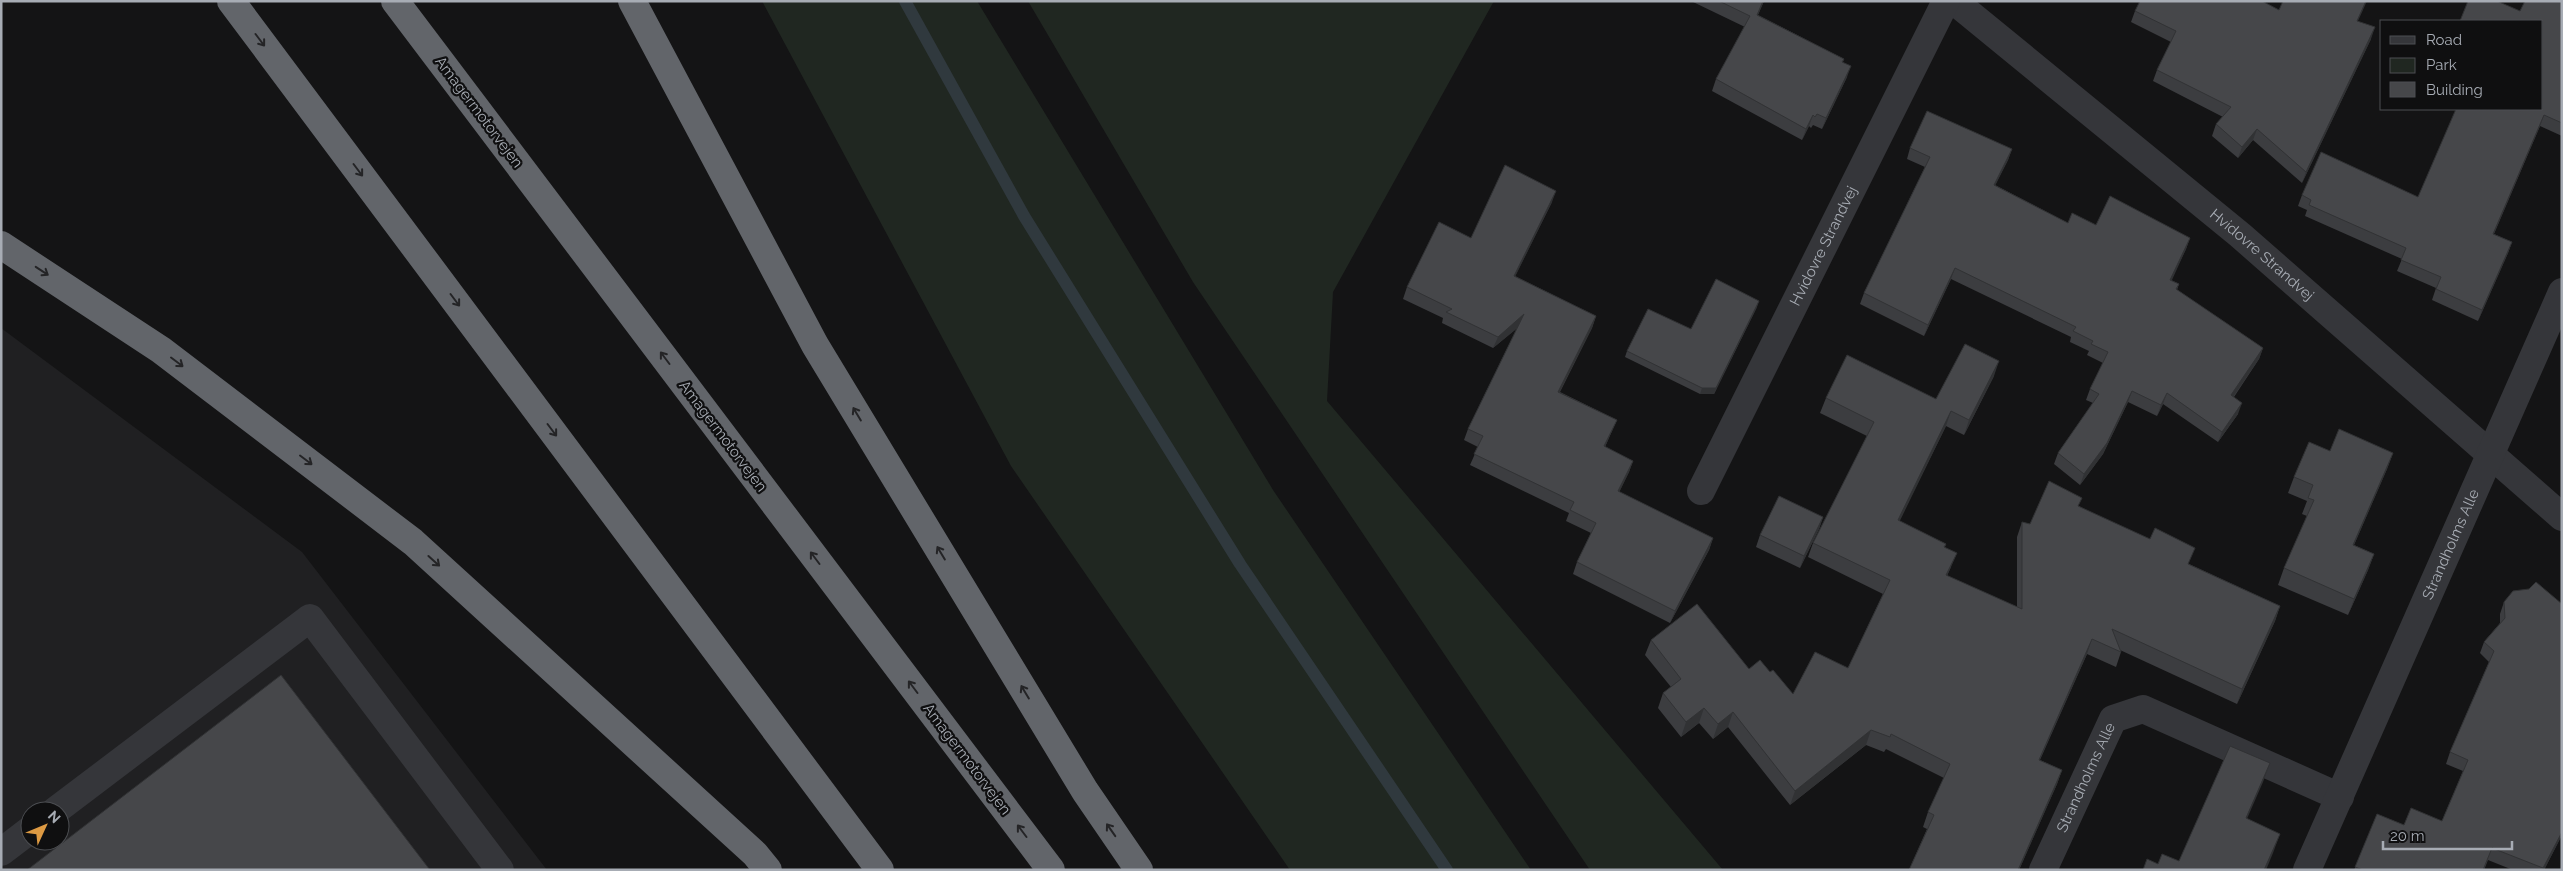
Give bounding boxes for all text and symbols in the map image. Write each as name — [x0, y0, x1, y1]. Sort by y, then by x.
legend — [2380, 20, 2543, 110]
text: Road — [2426, 31, 2462, 49]
one-way arrow — [255, 33, 266, 46]
street label: Amagermotorvejen — [431, 53, 527, 171]
text: Park — [2426, 56, 2457, 74]
text: Building — [2426, 81, 2483, 99]
one-way arrow — [353, 163, 363, 177]
street label: Hvidovre Strandvej — [1786, 183, 1861, 309]
street label: Hvidovre Strandvej — [2206, 205, 2318, 305]
one-way arrow — [35, 266, 49, 277]
one-way arrow — [450, 293, 460, 307]
one-way arrow — [659, 352, 670, 365]
one-way arrow — [170, 356, 183, 367]
street label: Amagermotorvejen — [675, 377, 771, 495]
one-way arrow — [851, 408, 861, 422]
one-way arrow — [547, 423, 558, 437]
one-way arrow — [299, 455, 312, 466]
street label: Strandholms Alle — [2418, 486, 2483, 602]
one-way arrow — [935, 547, 945, 561]
one-way arrow — [810, 551, 821, 564]
one-way arrow — [427, 555, 440, 567]
one-way arrow — [908, 681, 919, 694]
one-way arrow — [1019, 686, 1029, 700]
street label: Amagermotorvejen — [919, 700, 1015, 818]
street label: Strandholms Alle — [2053, 720, 2119, 835]
north arrow — [20, 801, 70, 851]
text: N — [45, 808, 64, 826]
scale bar — [2383, 818, 2512, 850]
one-way arrow — [1106, 823, 1116, 837]
one-way arrow — [1016, 825, 1027, 838]
text: 20 m — [2390, 827, 2425, 845]

